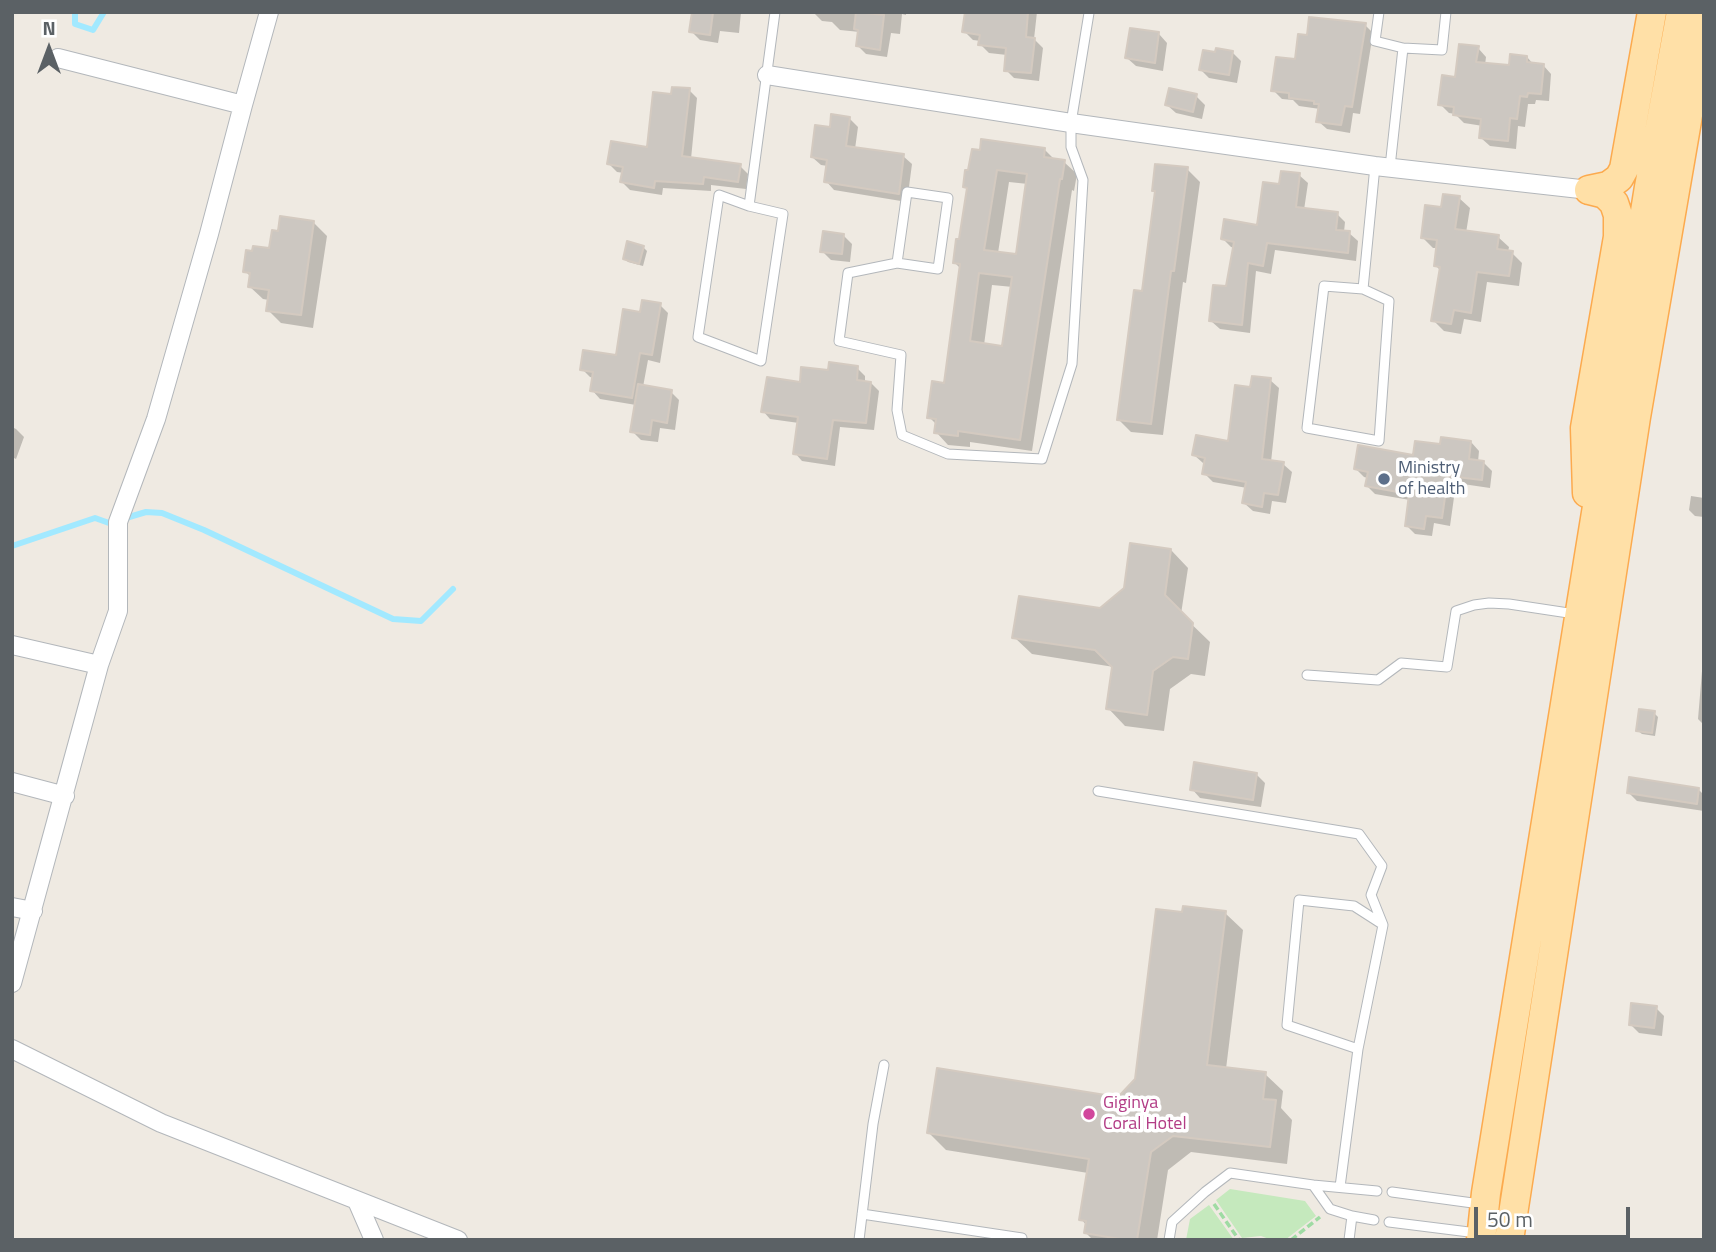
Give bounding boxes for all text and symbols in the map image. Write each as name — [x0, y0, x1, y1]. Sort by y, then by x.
text: N — [42, 13, 56, 42]
north arrow — [14, 14, 84, 84]
place label: Ministry of health — [1398, 458, 1465, 500]
marker: Ministry of health — [1376, 471, 1392, 487]
place label: Giginya Coral Hotel — [1103, 1093, 1187, 1136]
marker: Giginya Coral Hotel — [1081, 1106, 1097, 1122]
scale bar — [1478, 1192, 1634, 1236]
text: 50 m — [1487, 1203, 1533, 1235]

